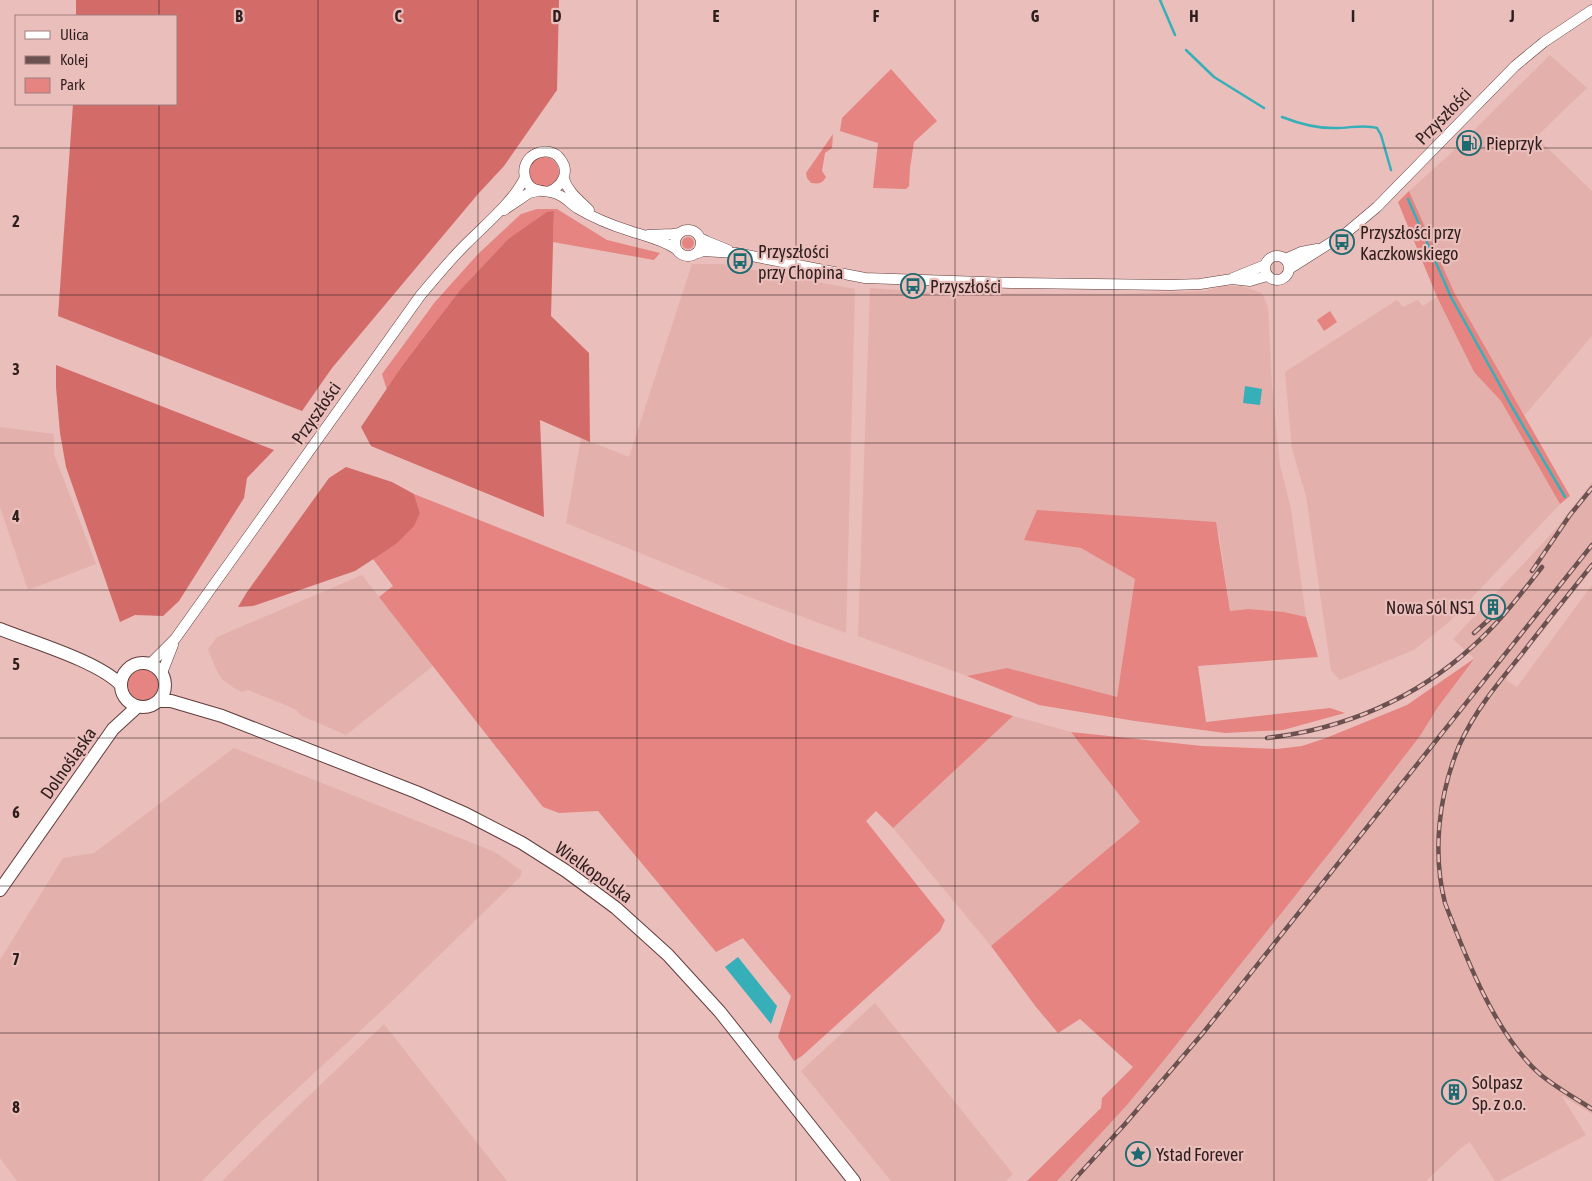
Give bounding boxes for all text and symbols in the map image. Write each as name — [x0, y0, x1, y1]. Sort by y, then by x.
text: B — [235, 7, 243, 25]
text: C — [394, 7, 402, 25]
text: D — [553, 7, 562, 25]
text: E — [713, 7, 720, 25]
text: F — [873, 7, 880, 25]
text: G — [1031, 7, 1040, 25]
text: H — [1189, 7, 1199, 25]
text: I — [1351, 7, 1355, 25]
text: J — [1508, 7, 1515, 25]
legend — [15, 15, 178, 105]
text: Ulica — [60, 26, 89, 43]
text: Kolej — [60, 51, 88, 68]
text: Park — [60, 76, 85, 93]
street label: Przyszłości — [1411, 83, 1475, 149]
fuel station icon: Pieprzyk — [1456, 130, 1482, 156]
place label: Pieprzyk — [1486, 133, 1543, 154]
text: 2 — [12, 212, 20, 230]
place label: Przyszłości przy Kaczkowskiego — [1360, 222, 1461, 264]
bus stop icon: Przyszłości przy Kaczkowskiego — [1329, 229, 1355, 255]
place label: Przyszłości przy Chopina — [758, 241, 843, 283]
bus stop icon: Przyszłości przy Chopina — [727, 248, 753, 274]
bus stop icon: Przyszłości — [900, 273, 926, 299]
place label: Przyszłości — [930, 276, 1001, 297]
text: 3 — [12, 360, 20, 378]
street label: Przyszłości — [287, 378, 345, 448]
text: 4 — [11, 507, 20, 525]
building icon: Nowa Sól NS1 — [1480, 594, 1506, 620]
place label: Nowa Sól NS1 — [1386, 597, 1476, 618]
text: 5 — [12, 655, 20, 673]
street label: Dolnośląska — [36, 723, 100, 803]
text: 6 — [12, 803, 20, 821]
street label: Wielkopolska — [551, 837, 637, 907]
text: 7 — [12, 950, 20, 968]
place label: Solpasz Sp. z o.o. — [1472, 1072, 1526, 1114]
building icon: Solpasz Sp. z o.o. — [1441, 1079, 1467, 1105]
text: 8 — [12, 1098, 20, 1116]
place icon: Ystad Forever — [1125, 1141, 1151, 1167]
place label: Ystad Forever — [1156, 1144, 1244, 1165]

